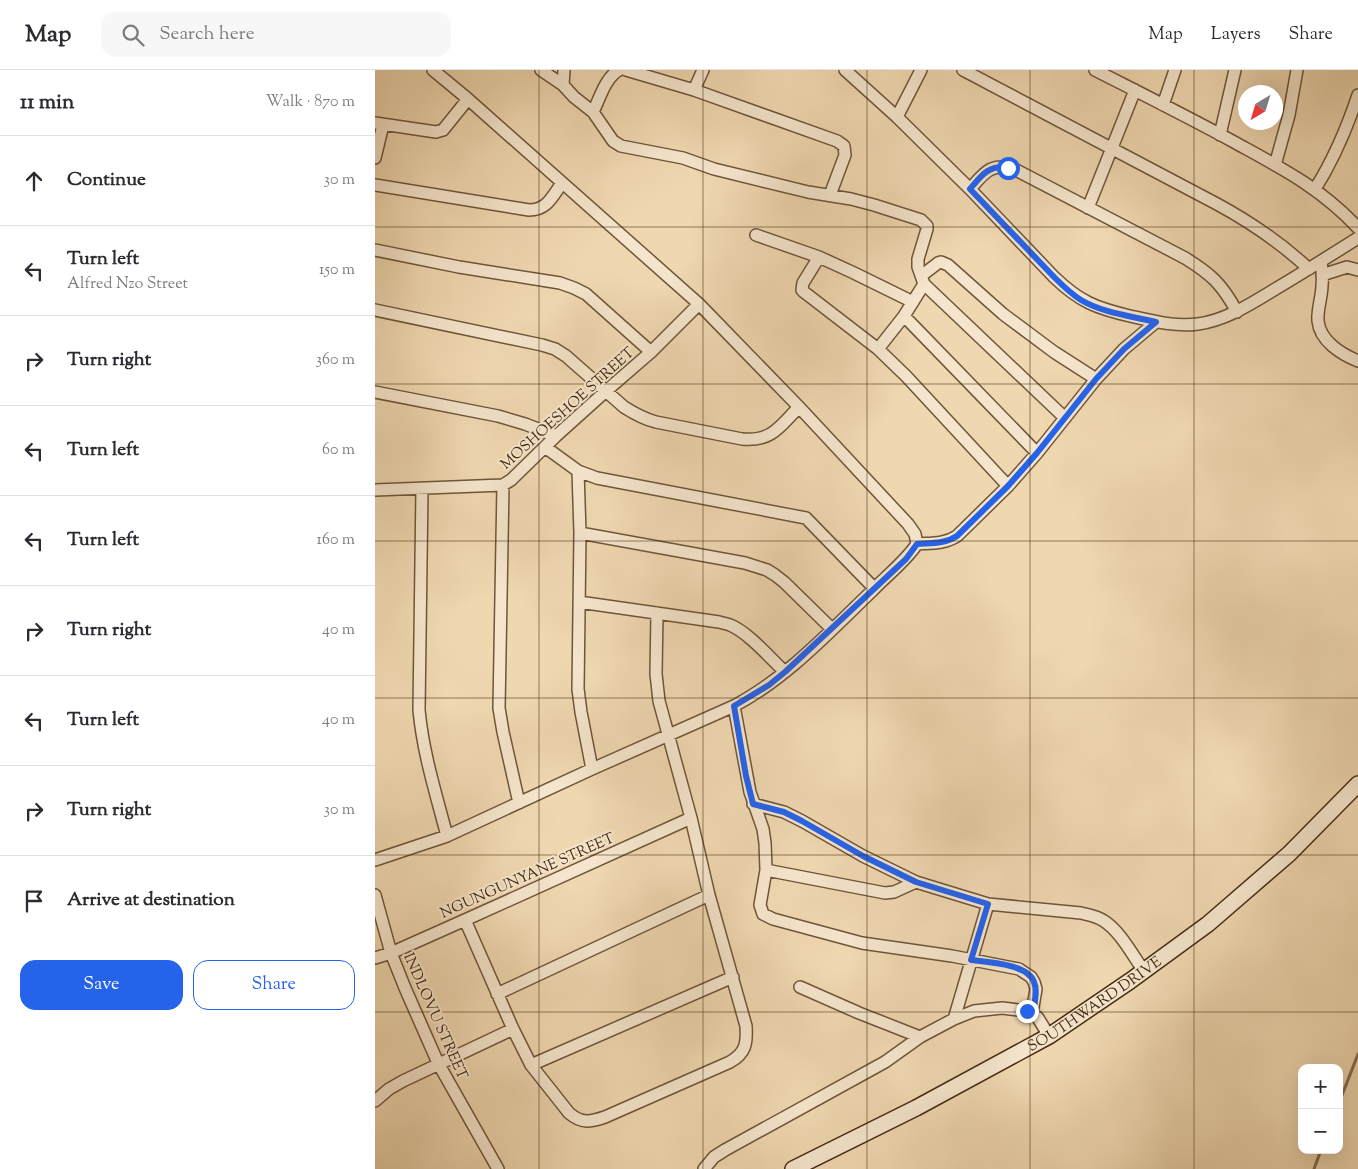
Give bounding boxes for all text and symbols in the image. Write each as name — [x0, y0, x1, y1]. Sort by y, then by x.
search box — [101, 12, 451, 57]
text: Map — [25, 18, 71, 52]
icon: search — [119, 21, 147, 49]
text: Search here — [159, 21, 255, 48]
text: Map — [1148, 22, 1183, 48]
text: Layers — [1211, 22, 1261, 48]
text: Share — [1289, 22, 1333, 48]
north arrow — [1238, 85, 1283, 130]
text: 11 min — [20, 88, 75, 118]
text: Walk · 870 m — [266, 91, 355, 114]
route start — [997, 157, 1020, 180]
icon: ahead — [20, 167, 48, 195]
text: Continue — [67, 167, 146, 194]
text: 30 m — [324, 169, 355, 192]
text: Turn left — [67, 246, 139, 273]
icon: left — [20, 257, 48, 285]
text: 150 m — [319, 259, 355, 282]
text: Alfred Nzo Street — [67, 273, 188, 296]
street label: MOSHOESHOE STREET — [496, 343, 640, 475]
icon: right — [20, 347, 48, 375]
text: Turn right — [67, 347, 151, 374]
text: 360 m — [316, 349, 355, 372]
icon: left — [20, 437, 48, 465]
text: Turn left — [67, 437, 139, 464]
text: 60 m — [322, 439, 355, 462]
icon: left — [20, 527, 48, 555]
text: Turn left — [67, 527, 139, 554]
text: 160 m — [317, 529, 355, 552]
icon: right — [20, 617, 48, 645]
text: Turn right — [67, 617, 151, 644]
text: 40 m — [322, 619, 355, 642]
icon: left — [20, 707, 48, 735]
text: Turn left — [67, 707, 139, 734]
text: 40 m — [322, 709, 355, 732]
icon: right — [20, 797, 48, 825]
text: Turn right — [67, 797, 151, 824]
text: 30 m — [324, 799, 355, 822]
street label: NGUNGUNYANE STREET — [437, 828, 619, 924]
icon: arrive — [20, 887, 48, 915]
text: Arrive at destination — [67, 887, 235, 914]
street label: INDLOVU STREET — [397, 950, 472, 1084]
street label: SOUTHWARD DRIVE — [1024, 952, 1167, 1058]
button: Save — [20, 960, 183, 1010]
button: Share — [193, 960, 355, 1010]
route end — [1016, 1000, 1039, 1023]
map controls — [1298, 1064, 1343, 1154]
button: + — [1298, 1064, 1343, 1109]
button: − — [1298, 1109, 1343, 1154]

